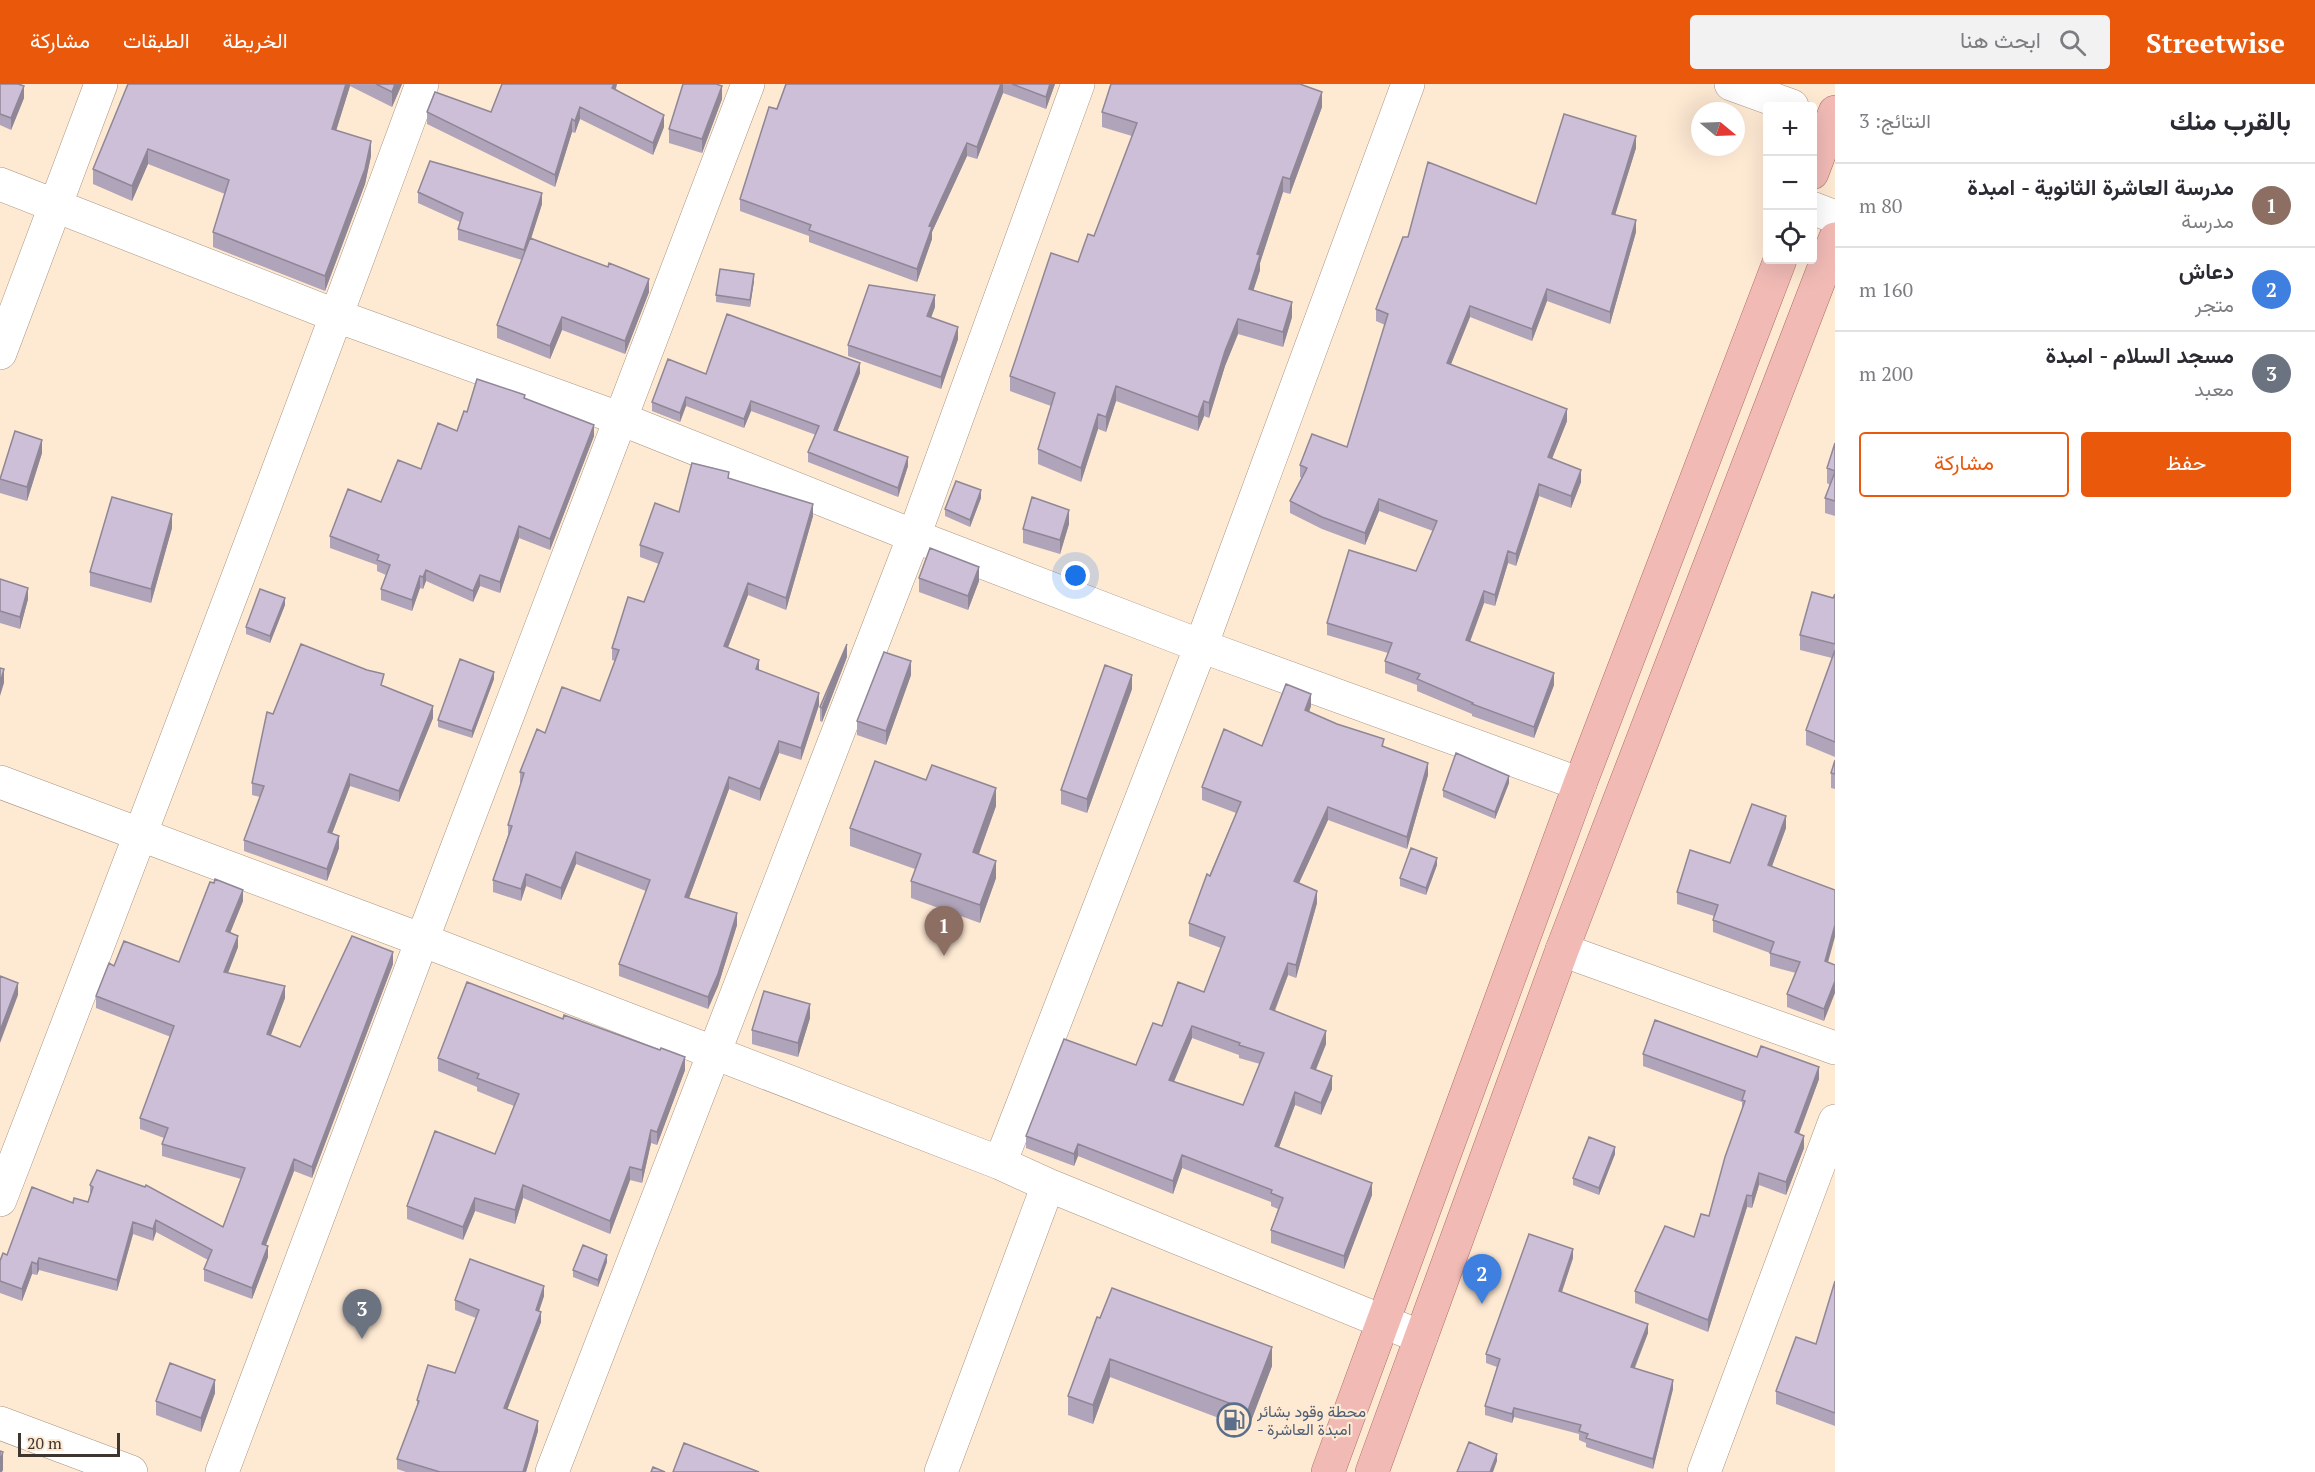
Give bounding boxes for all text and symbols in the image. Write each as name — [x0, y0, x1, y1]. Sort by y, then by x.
search box — [1690, 15, 2110, 69]
text: Streetwise — [2146, 24, 2285, 61]
text: ابحث هنا — [1960, 25, 2041, 54]
text: مشاركة — [30, 26, 90, 54]
text: الطبقات — [123, 26, 190, 54]
text: الخريطة — [223, 26, 288, 54]
icon: search — [2056, 26, 2089, 59]
north arrow — [1691, 102, 1745, 156]
map controls — [1763, 102, 1817, 264]
button: + — [1763, 102, 1817, 156]
text: بالقرب منك — [2170, 103, 2291, 137]
text: النتائج: 3 — [1859, 107, 1931, 134]
button: − — [1763, 156, 1817, 210]
text: مدرسة العاشرة الثانوية - امبدة — [1967, 172, 2234, 201]
text: 80 m — [1859, 192, 1902, 219]
text: 1 — [2266, 192, 2277, 219]
text: مدرسة — [2181, 207, 2234, 234]
button: locate — [1763, 210, 1817, 264]
text: دعاش — [2179, 256, 2234, 285]
text: 160 m — [1859, 276, 1913, 303]
text: 2 — [2266, 276, 2277, 303]
text: متجر — [2195, 291, 2234, 318]
text: مسجد السلام - امبدة — [2045, 340, 2234, 369]
text: 200 m — [1859, 360, 1913, 387]
text: 3 — [2266, 360, 2277, 387]
text: معبد — [2194, 375, 2234, 402]
button: مشاركة — [1859, 432, 2069, 497]
button: حفظ — [2081, 432, 2291, 497]
your location — [1061, 561, 1090, 590]
pin: 1 — [924, 906, 964, 956]
pin: 2 — [1462, 1254, 1502, 1304]
pin: 3 — [342, 1290, 382, 1339]
place label: محطة وقود بشائر - امبدة العاشرة — [1256, 1400, 1366, 1440]
fuel station icon: محطة وقود بشائر - امبدة العاشرة — [1216, 1402, 1252, 1438]
scale bar — [18, 1430, 120, 1458]
text: 20 m — [27, 1432, 62, 1454]

